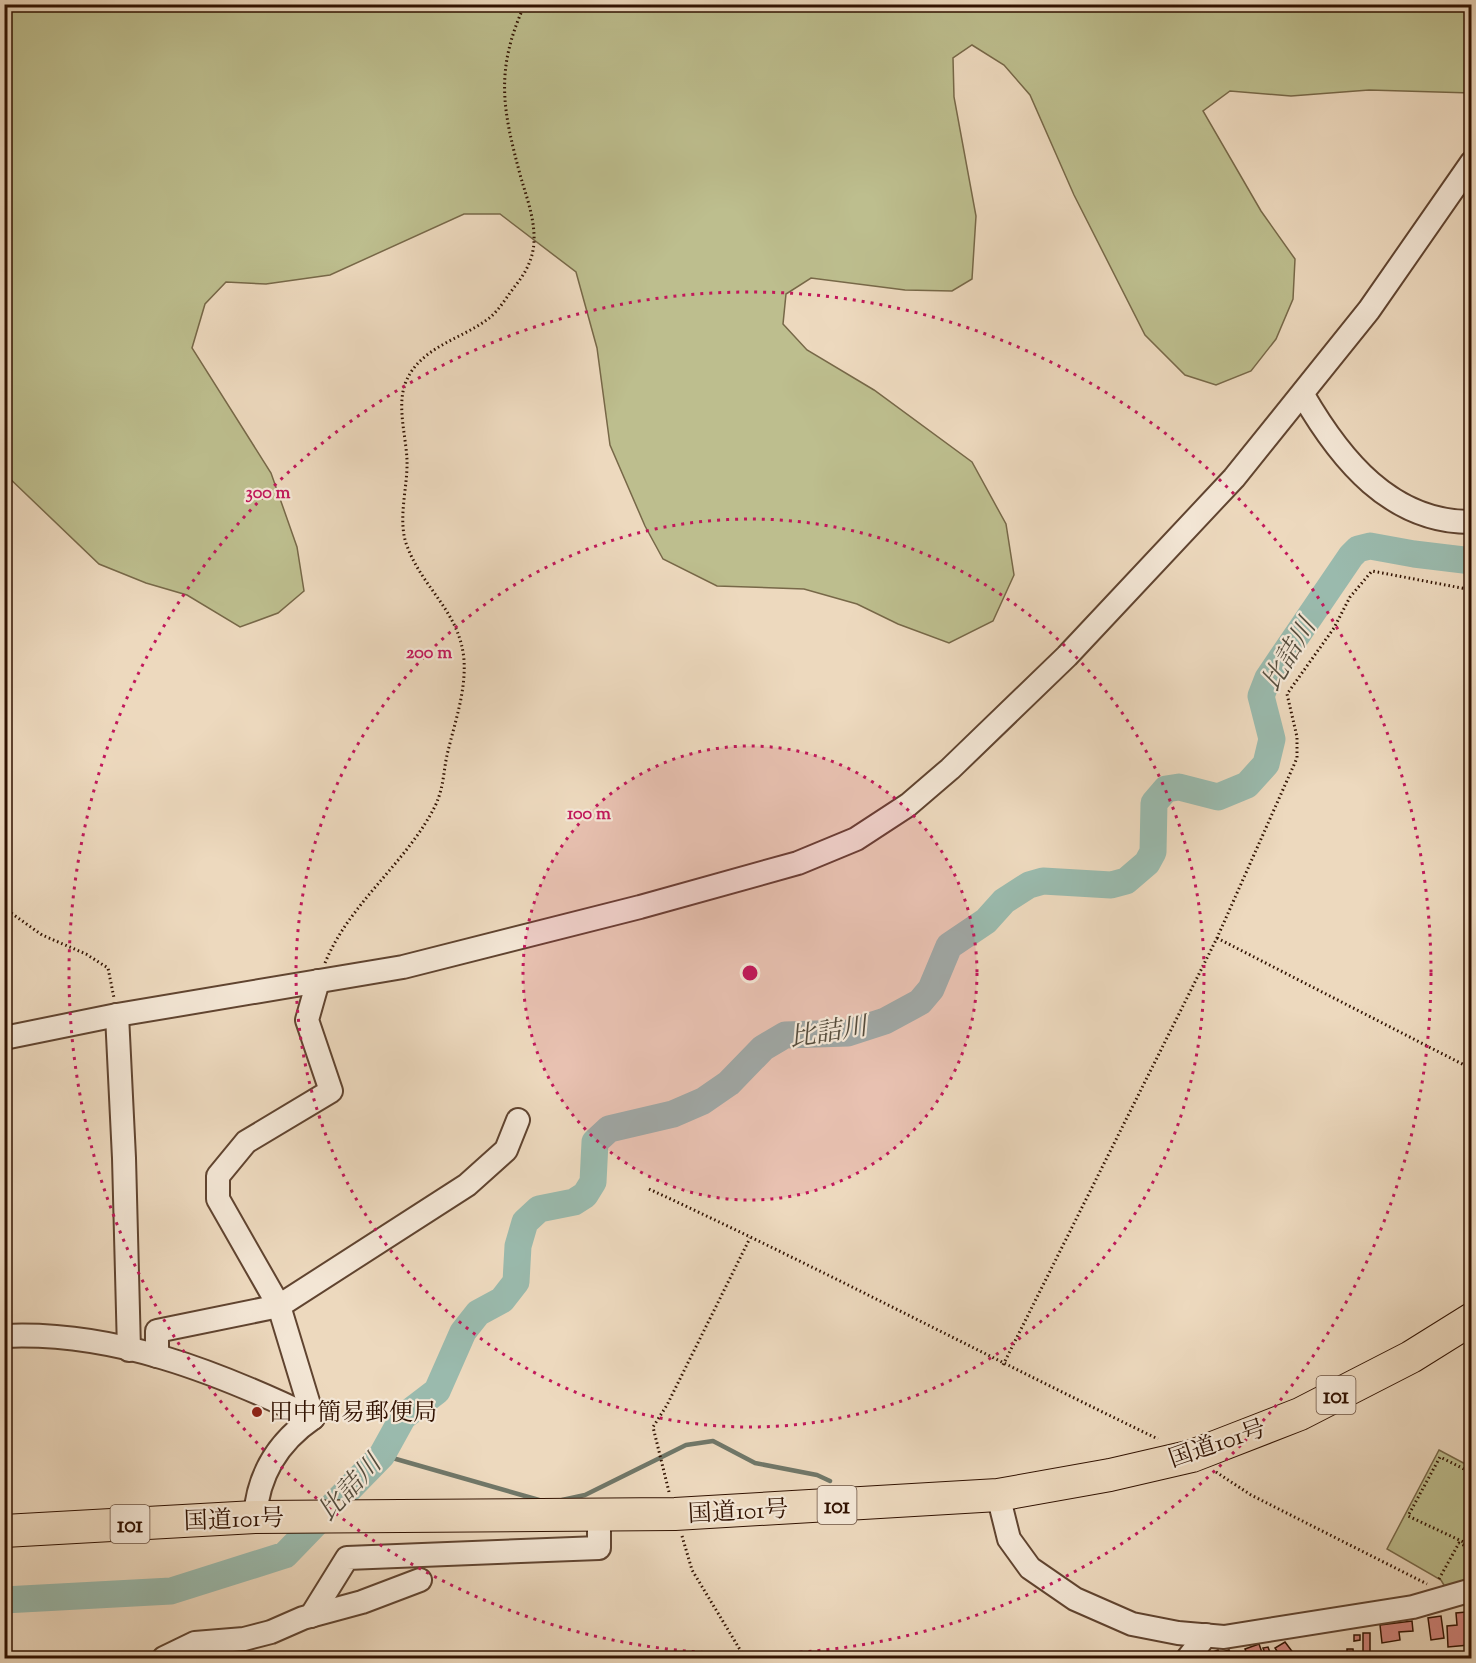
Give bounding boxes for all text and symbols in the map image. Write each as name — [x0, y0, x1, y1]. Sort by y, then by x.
text: 300 m — [246, 481, 291, 507]
water label: 比詰川 — [1254, 610, 1328, 698]
text: 200 m — [406, 641, 452, 667]
text: 100 m — [567, 802, 611, 828]
centre of rings — [740, 963, 760, 983]
water label: 比詰川 — [787, 1009, 873, 1058]
road number: 101 — [1316, 1376, 1356, 1414]
place label: 田中簡易郵便局 — [269, 1397, 437, 1431]
marker: 田中簡易郵便局 — [250, 1405, 264, 1419]
street label: 国道101号 — [1165, 1412, 1271, 1477]
water label: 比詰川 — [311, 1445, 393, 1530]
road number: 101 — [818, 1486, 856, 1524]
street label: 国道101号 — [687, 1493, 789, 1533]
street label: 国道101号 — [183, 1502, 285, 1540]
road number: 101 — [110, 1505, 150, 1543]

